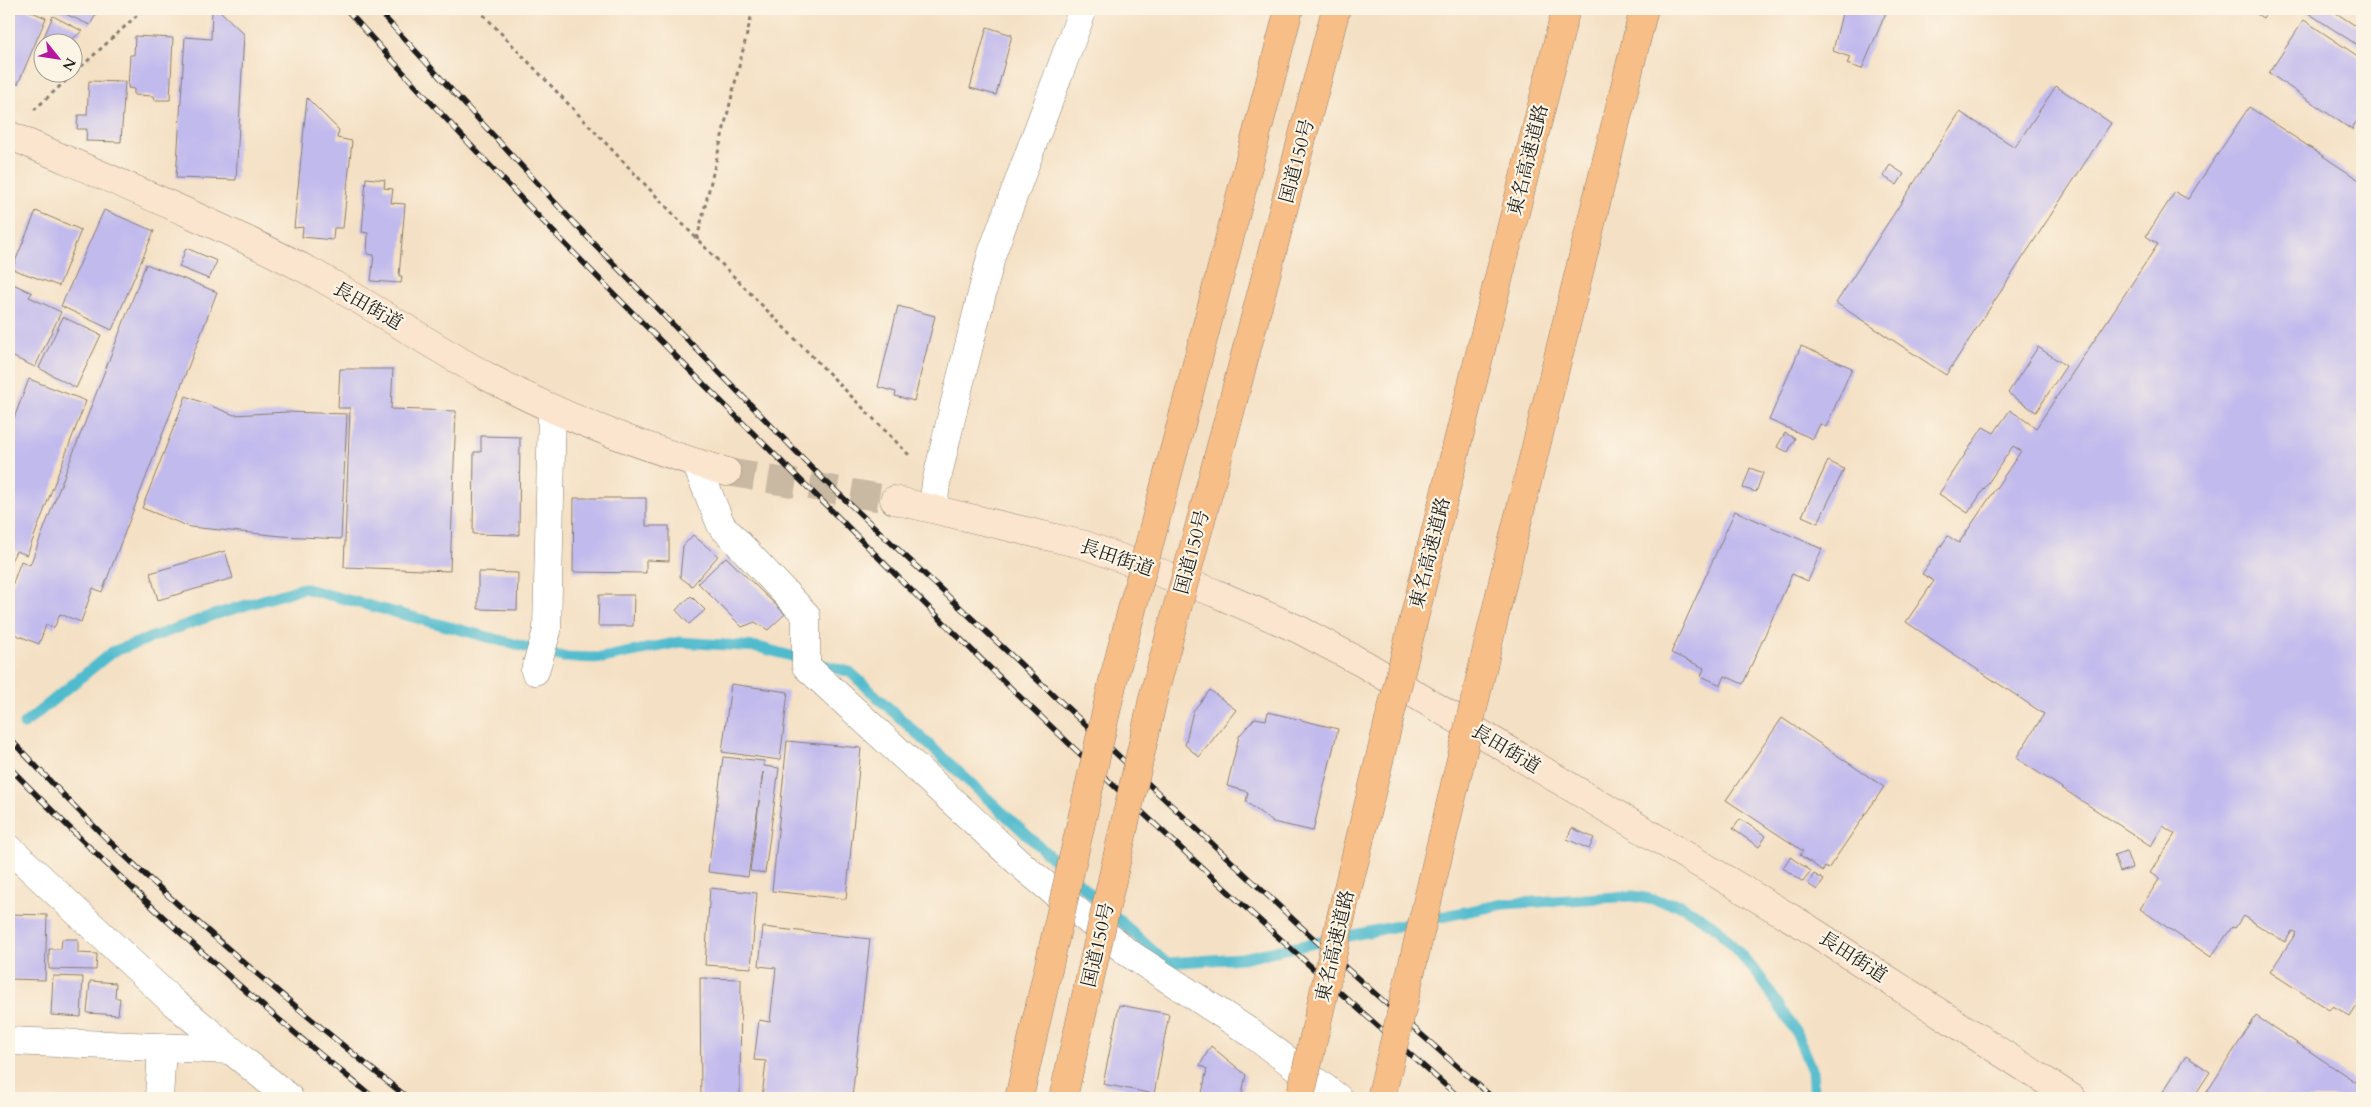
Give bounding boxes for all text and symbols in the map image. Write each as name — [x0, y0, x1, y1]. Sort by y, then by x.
north arrow — [32, 32, 82, 82]
text: N — [58, 54, 80, 74]
street label: 東名高速道路 — [1502, 102, 1554, 218]
street label: 国道150号 — [1273, 116, 1321, 206]
street label: 長田街道 — [329, 276, 407, 336]
street label: 東名高速道路 — [1404, 495, 1456, 611]
street label: 国道150号 — [1168, 507, 1216, 597]
street label: 長田街道 — [1077, 533, 1157, 583]
street label: 長田街道 — [1467, 718, 1545, 780]
street label: 東名高速道路 — [1310, 888, 1360, 1004]
street label: 国道150号 — [1076, 900, 1120, 990]
street label: 長田街道 — [1814, 925, 1892, 989]

